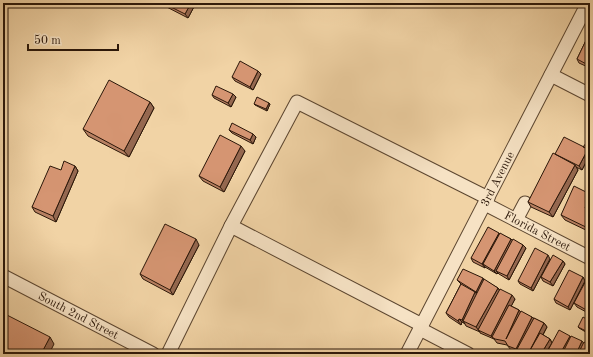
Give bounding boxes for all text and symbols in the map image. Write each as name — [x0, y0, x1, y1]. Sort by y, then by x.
scale bar — [28, 26, 118, 52]
text: 50 m — [34, 34, 61, 47]
street label: 3rd Avenue — [479, 150, 517, 209]
street label: Florida Street — [502, 210, 572, 254]
street label: South 2nd Street — [36, 290, 120, 342]

